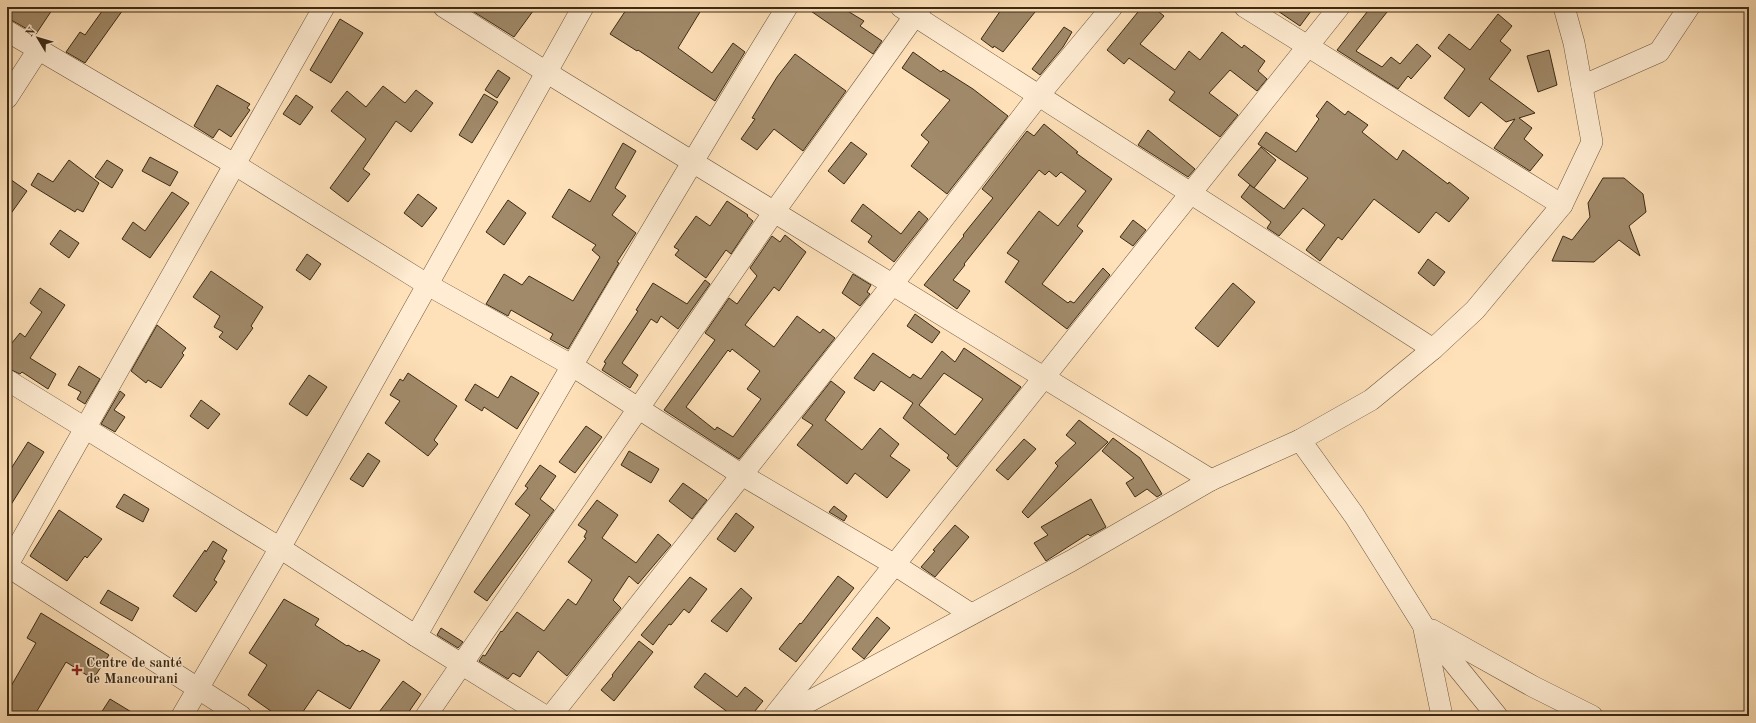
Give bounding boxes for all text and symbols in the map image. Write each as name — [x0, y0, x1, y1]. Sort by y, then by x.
north arrow — [18, 18, 58, 58]
text: N — [24, 26, 39, 39]
place label: Centre de santé de Mancourani — [86, 656, 182, 686]
marker: Centre de santé de Mancourani — [71, 664, 83, 676]

